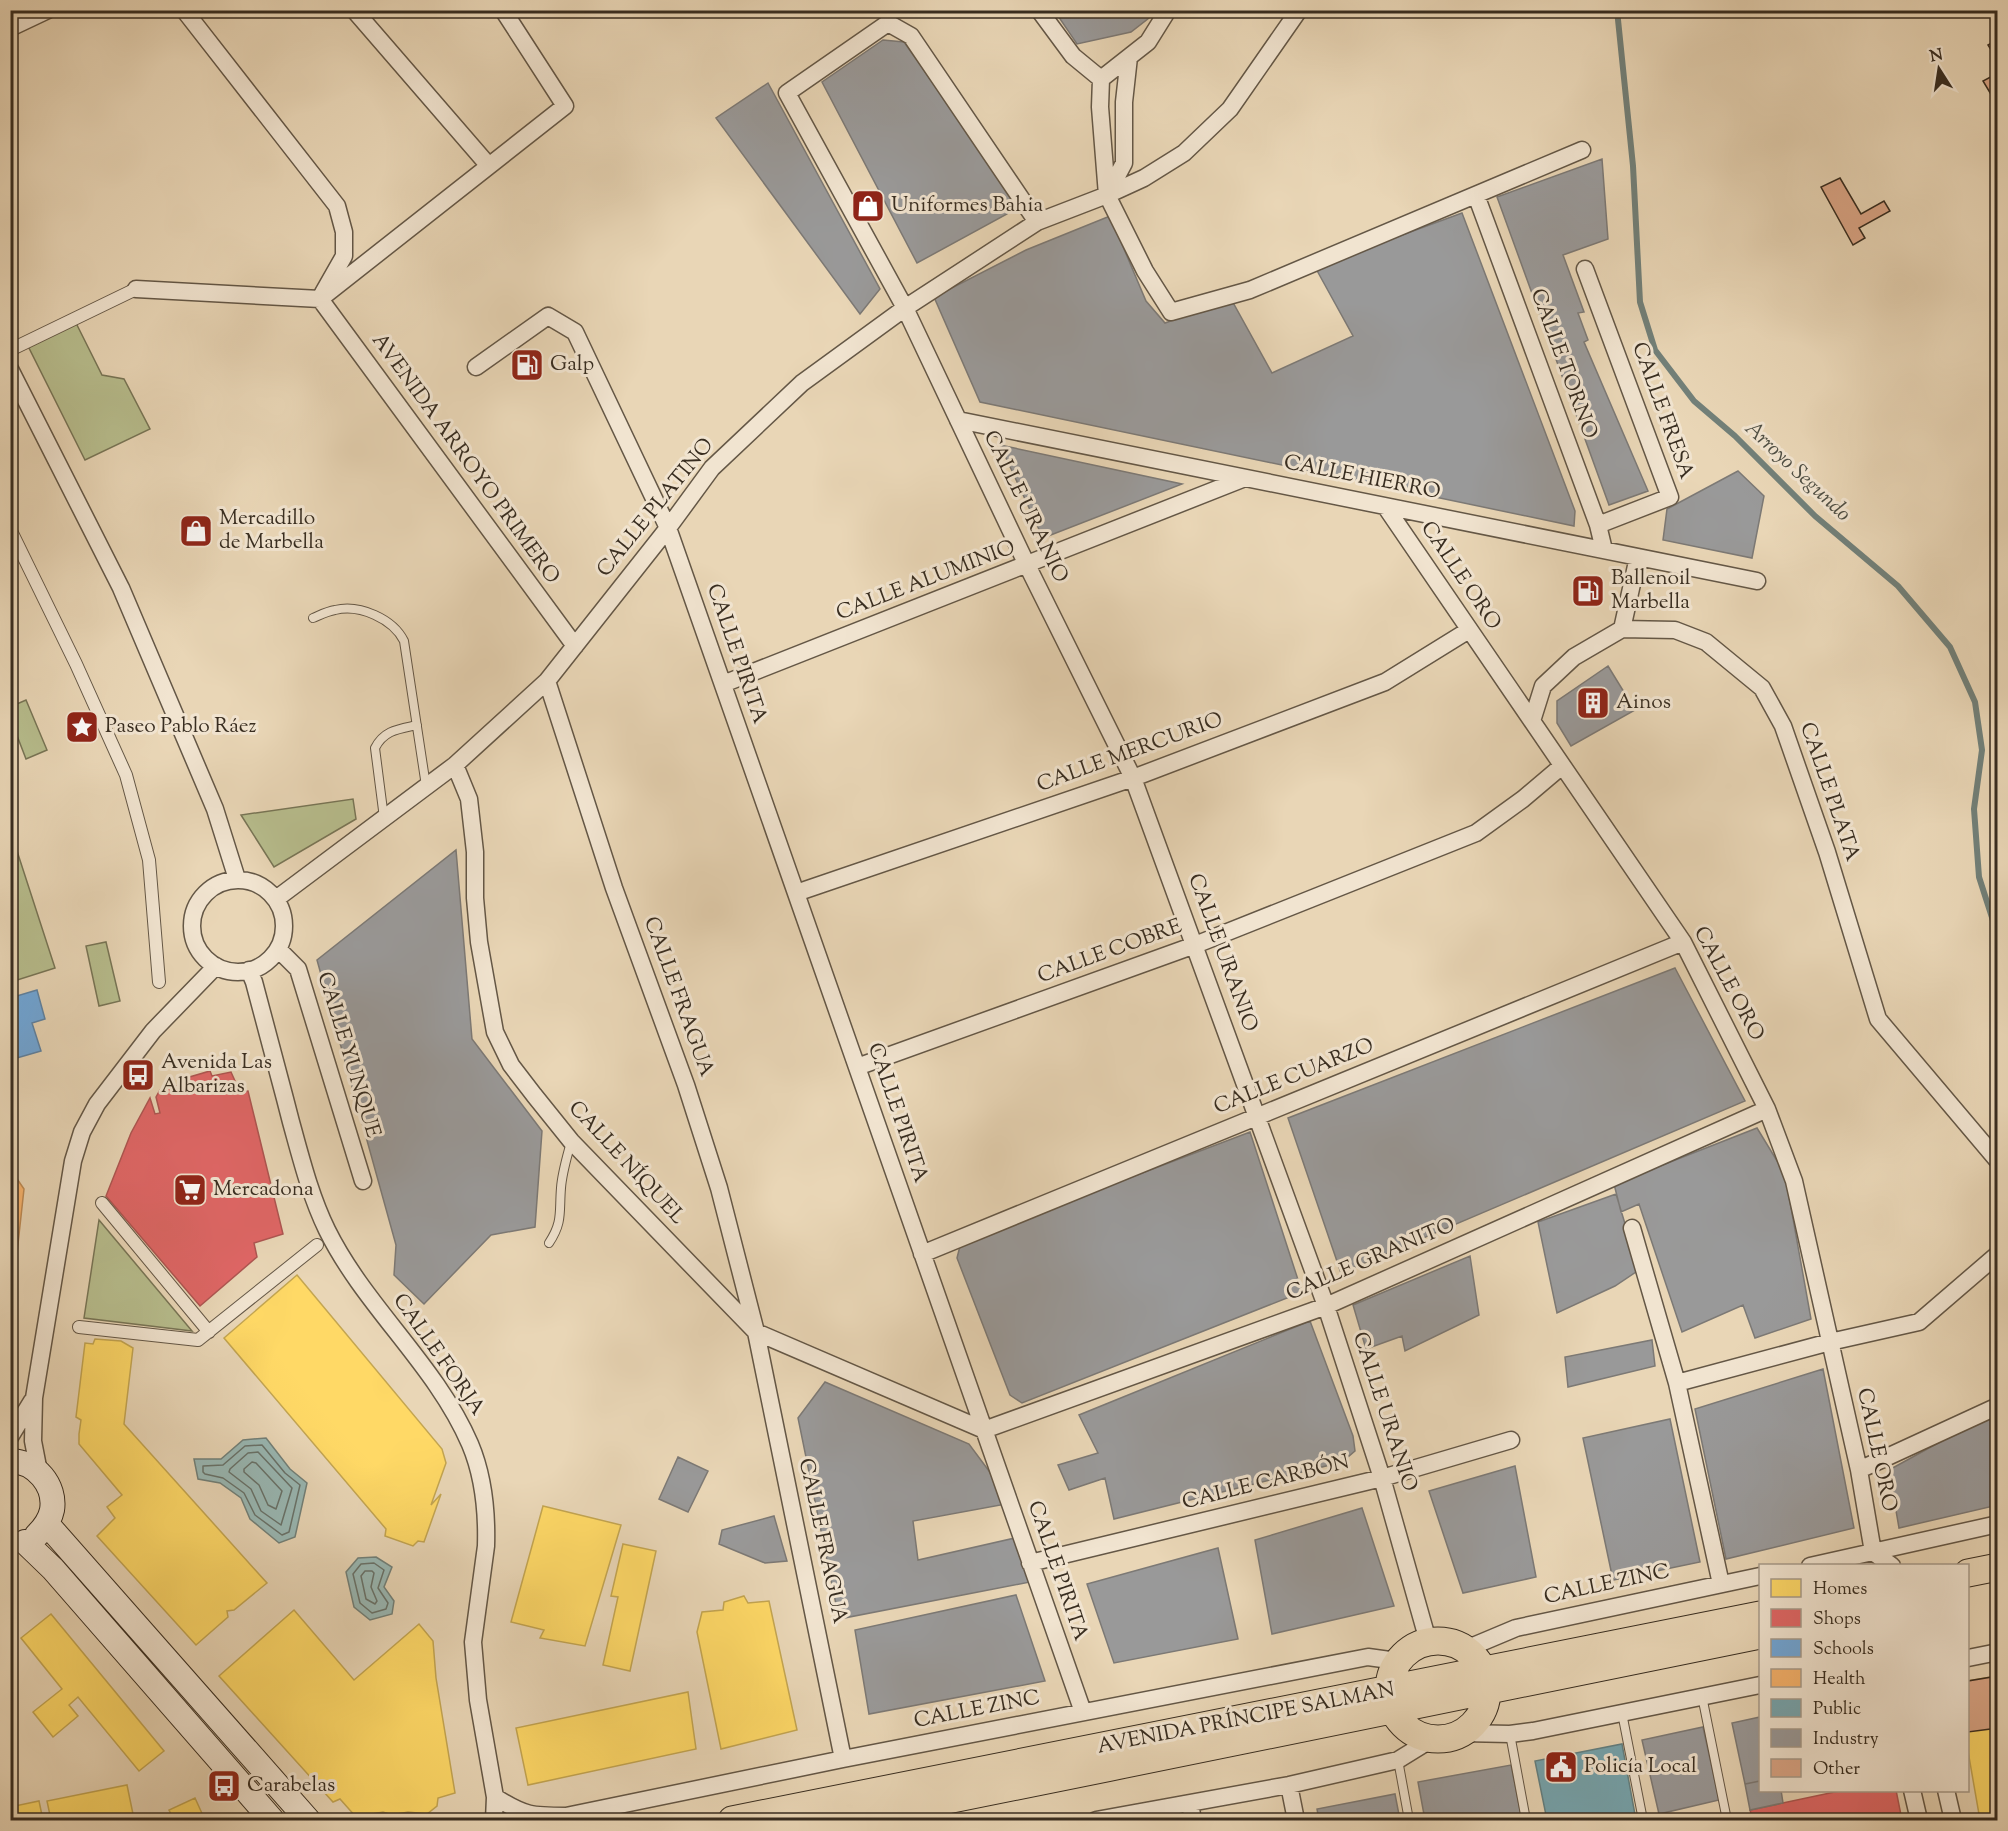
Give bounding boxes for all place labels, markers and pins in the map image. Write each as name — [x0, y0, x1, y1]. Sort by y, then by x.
shop icon: Uniformes Bahia — [850, 188, 886, 224]
place label: Uniformes Bahia — [891, 191, 1044, 221]
fuel station icon: Galp — [509, 347, 545, 383]
place label: Galp — [550, 350, 594, 380]
place label: Mercadillo de Marbella — [219, 504, 324, 558]
shop icon: Mercadillo de Marbella — [178, 513, 214, 549]
place label: Ballenoil Marbella — [1611, 564, 1691, 618]
fuel station icon: Ballenoil Marbella — [1570, 573, 1606, 609]
building icon: Ainos — [1575, 685, 1611, 721]
place label: Ainos — [1616, 688, 1671, 718]
place icon: Paseo Pablo Ráez — [64, 709, 100, 745]
place label: Paseo Pablo Ráez — [105, 712, 256, 742]
place label: Avenida Las Albarizas — [161, 1048, 272, 1102]
bus stop icon: Avenida Las Albarizas — [120, 1057, 156, 1093]
supermarket icon: Mercadona — [172, 1172, 208, 1208]
place label: Mercadona — [213, 1175, 314, 1205]
public building icon: Policía Local — [1543, 1749, 1579, 1785]
place label: Policía Local — [1584, 1752, 1697, 1782]
bus stop icon: Carabelas — [206, 1768, 242, 1804]
place label: Carabelas — [247, 1771, 335, 1801]

